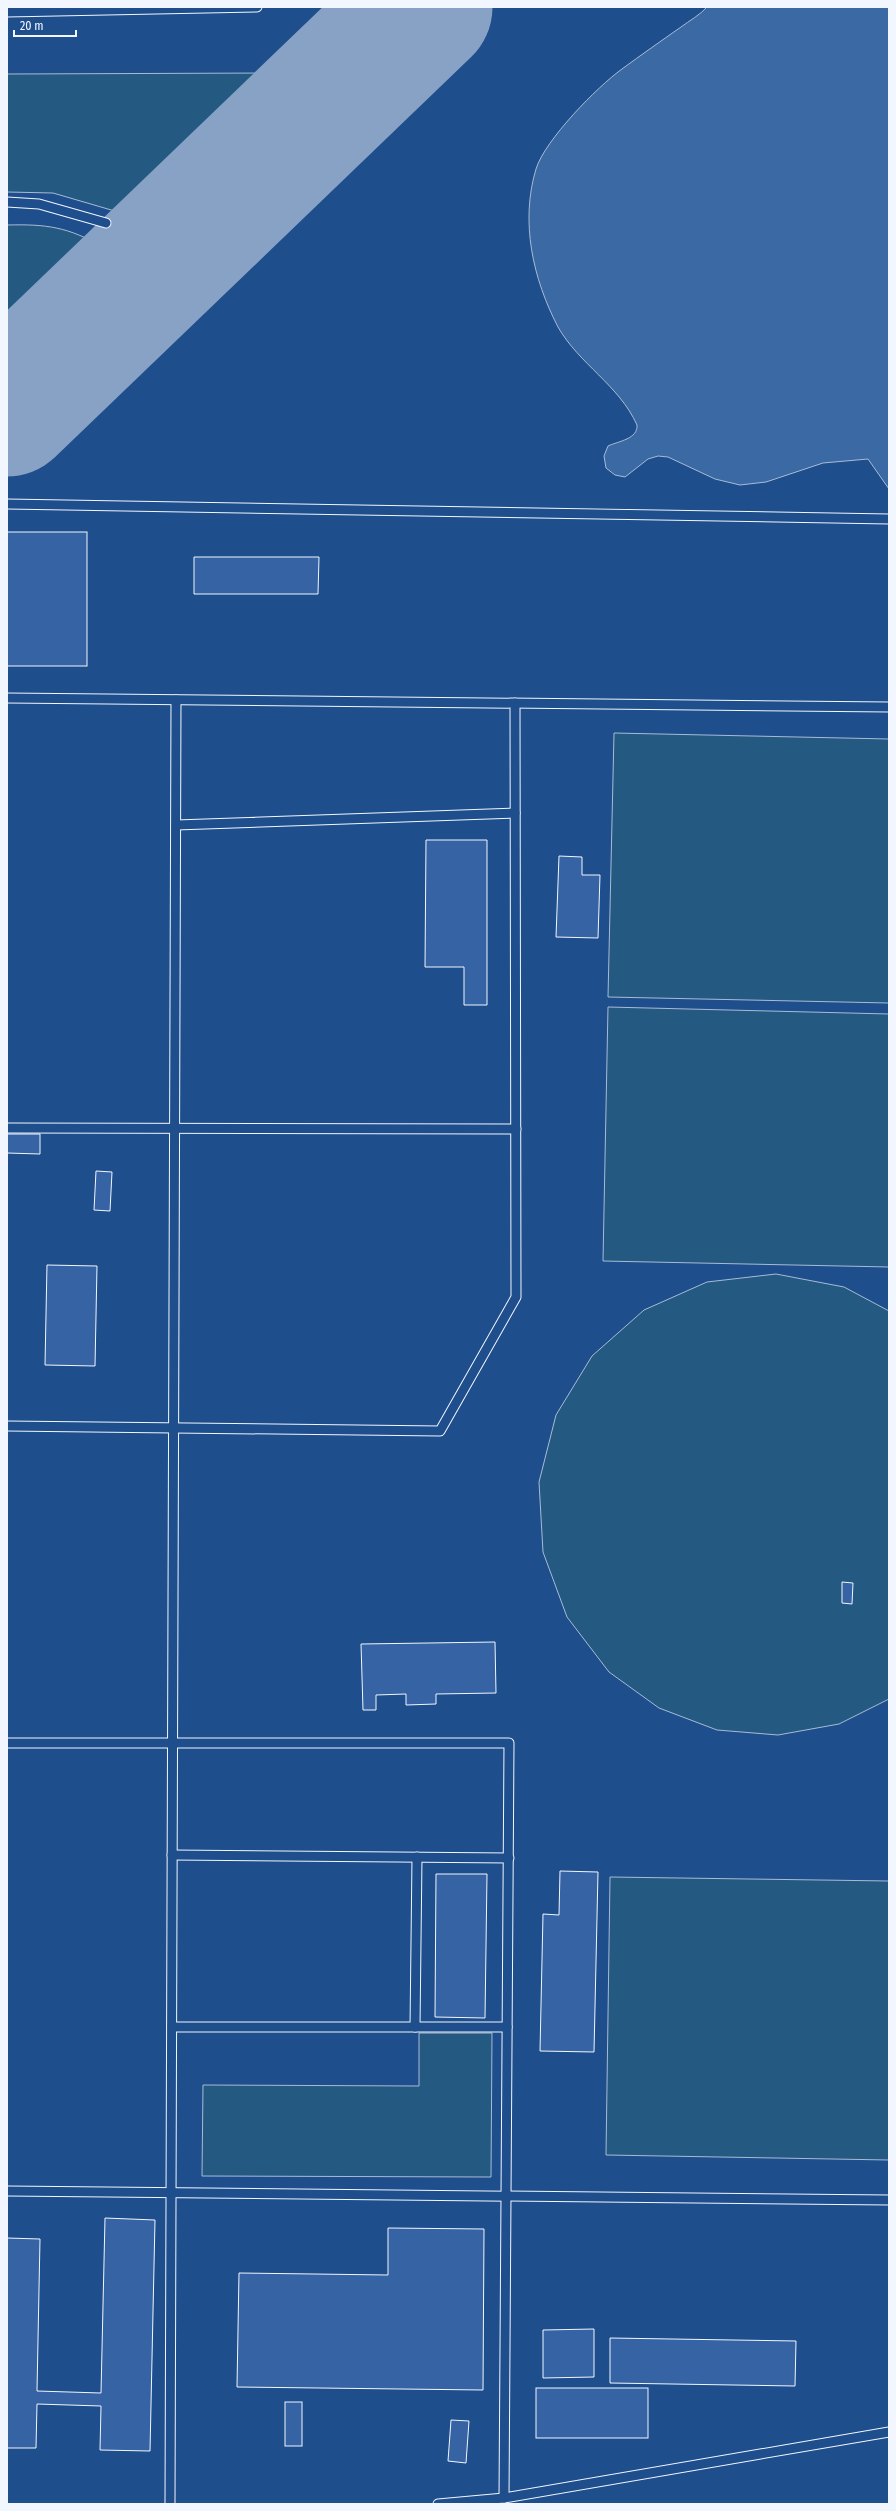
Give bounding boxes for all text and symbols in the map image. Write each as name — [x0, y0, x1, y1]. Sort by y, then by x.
scale bar — [14, 12, 76, 38]
text: 20 m — [20, 19, 44, 33]

